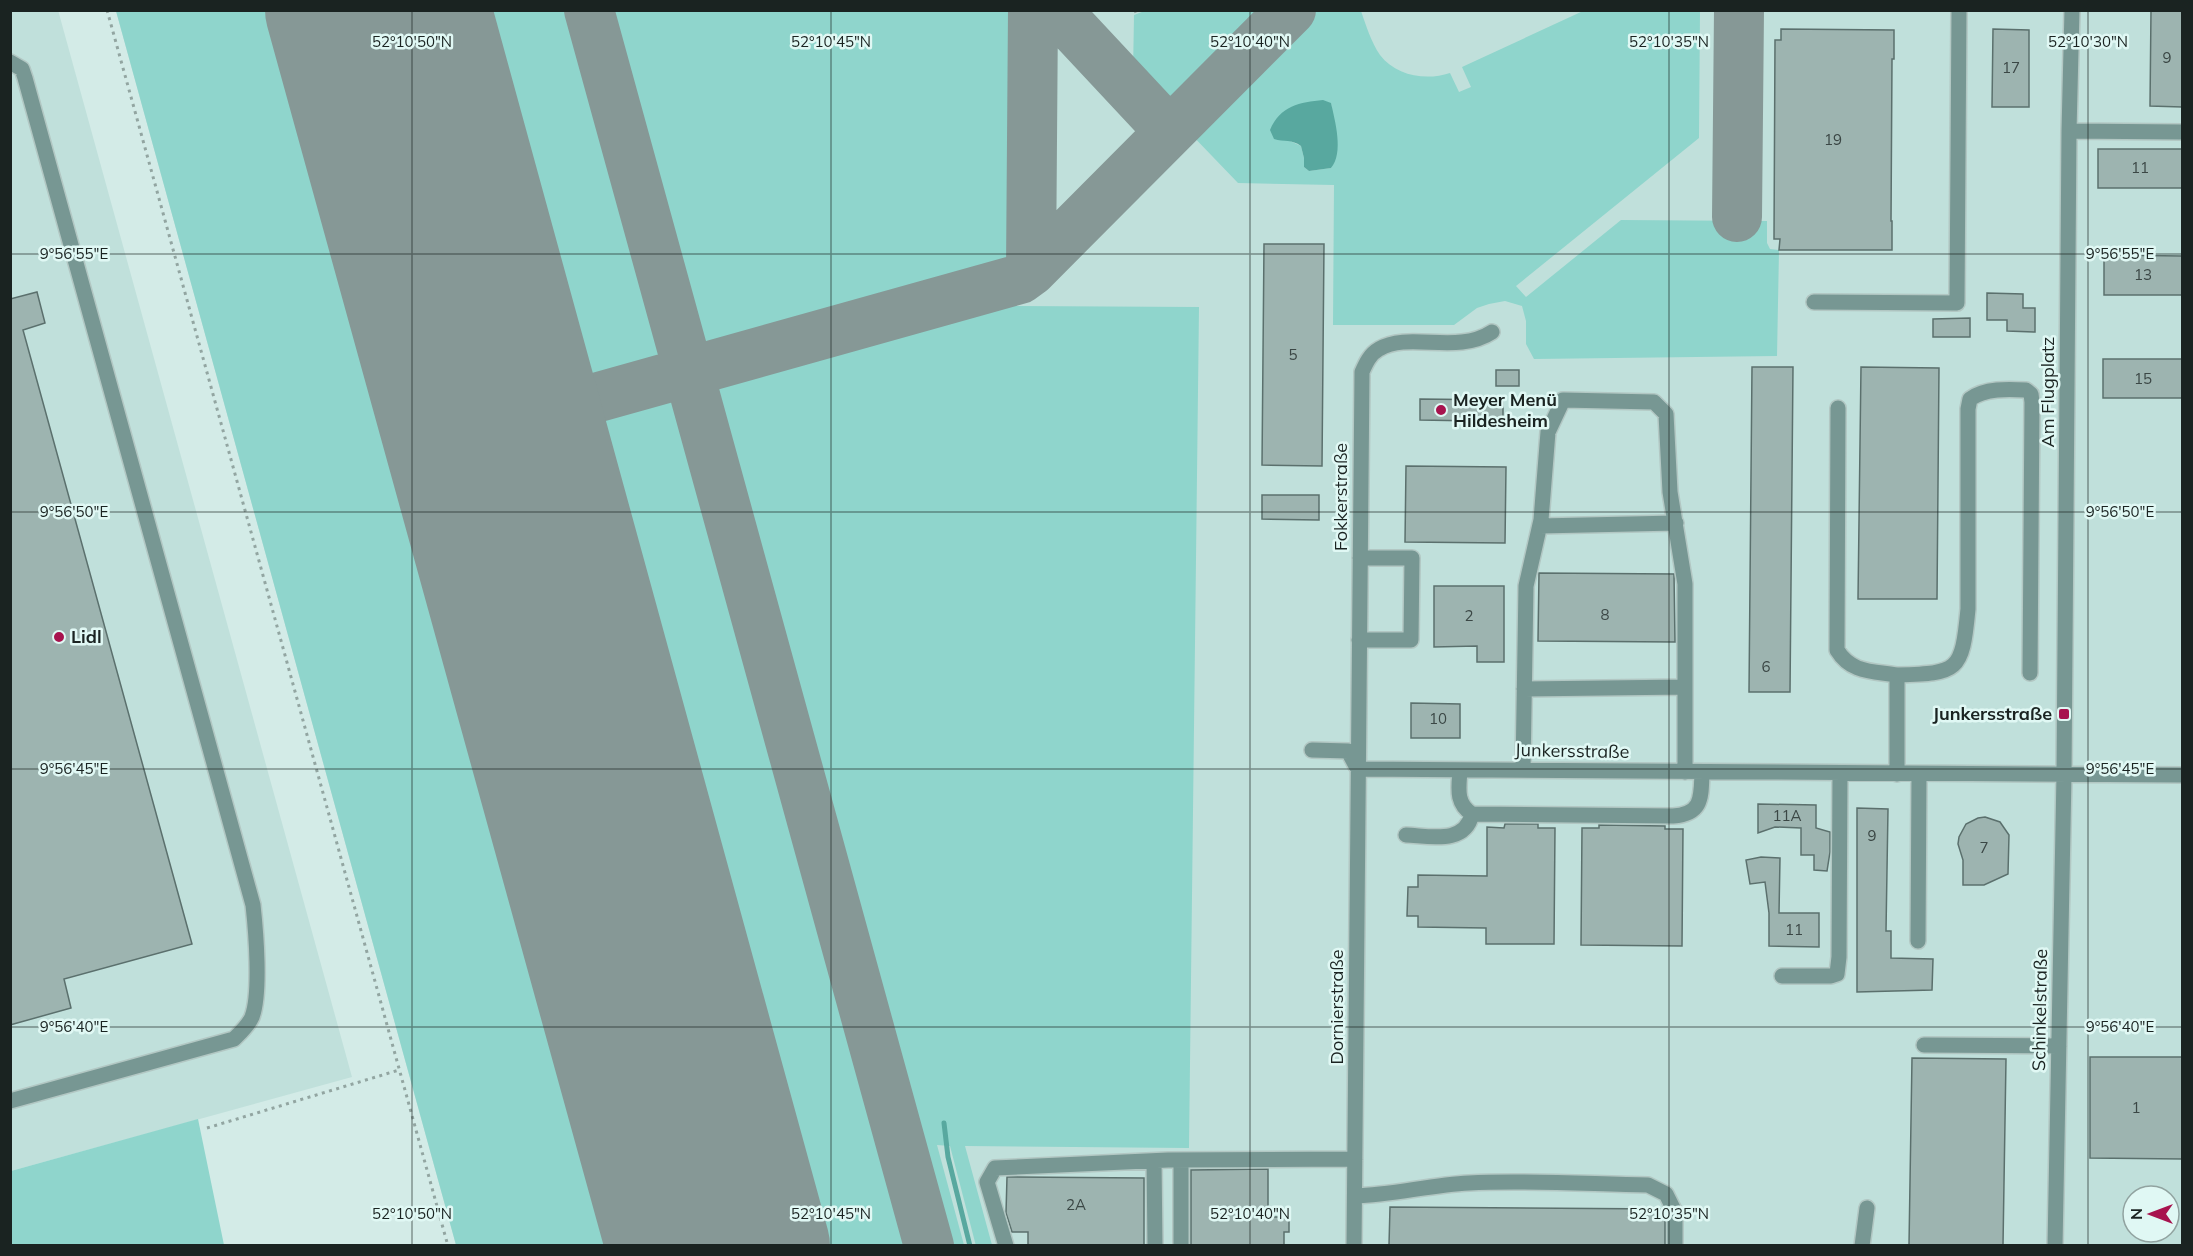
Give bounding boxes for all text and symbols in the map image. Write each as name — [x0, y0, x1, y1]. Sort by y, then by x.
text: 52°10'50"N — [372, 32, 452, 51]
text: 52°10'45"N — [791, 32, 871, 51]
text: 52°10'40"N — [1210, 32, 1290, 51]
text: 52°10'35"N — [1629, 32, 1709, 51]
text: 52°10'30"N — [2048, 32, 2128, 51]
house number: 9 — [2162, 48, 2172, 67]
house number: 17 — [2002, 58, 2020, 77]
house number: 19 — [1824, 130, 1842, 149]
house number: 11 — [2131, 158, 2149, 177]
text: 9°56'55"E — [40, 244, 108, 263]
text: 9°56'55"E — [2086, 244, 2154, 263]
house number: 13 — [2134, 265, 2152, 284]
street label: Am Flugplatz — [2036, 337, 2059, 447]
house number: 5 — [1288, 345, 1298, 364]
house number: 15 — [2134, 369, 2152, 388]
place label: Meyer Menü Hildesheim — [1453, 388, 1557, 432]
marker: Meyer Menü Hildesheim — [1434, 403, 1448, 417]
street label: Fokkerstraße — [1329, 443, 1352, 551]
text: 9°56'50"E — [40, 502, 108, 521]
text: 9°56'50"E — [2086, 502, 2154, 521]
house number: 8 — [1600, 605, 1610, 624]
house number: 2 — [1464, 606, 1474, 625]
place label: Lidl — [71, 625, 102, 648]
marker: Lidl — [52, 630, 66, 644]
house number: 6 — [1761, 657, 1771, 676]
place label: Junkersstraße — [1932, 702, 2052, 725]
marker: Junkersstraße — [2057, 707, 2071, 721]
house number: 10 — [1429, 709, 1447, 728]
street label: Junkersstraße — [1514, 738, 1630, 763]
text: 9°56'45"E — [40, 759, 108, 778]
text: 9°56'45"E — [2086, 759, 2154, 778]
house number: 11A — [1772, 806, 1802, 825]
house number: 9 — [1867, 826, 1877, 845]
house number: 7 — [1979, 838, 1989, 857]
house number: 11 — [1785, 920, 1803, 939]
street label: Schinkelstraße — [2027, 949, 2052, 1071]
street label: Dornierstraße — [1325, 950, 1348, 1064]
text: 9°56'40"E — [40, 1017, 108, 1036]
text: 9°56'40"E — [2086, 1017, 2154, 1036]
house number: 1 — [2131, 1098, 2141, 1117]
north arrow — [2121, 1184, 2181, 1244]
house number: 2A — [1066, 1195, 1086, 1214]
text: 52°10'50"N — [372, 1204, 452, 1223]
text: 52°10'45"N — [791, 1204, 871, 1223]
text: 52°10'40"N — [1210, 1204, 1290, 1223]
text: 52°10'35"N — [1629, 1204, 1709, 1223]
text: N — [2126, 1208, 2146, 1220]

